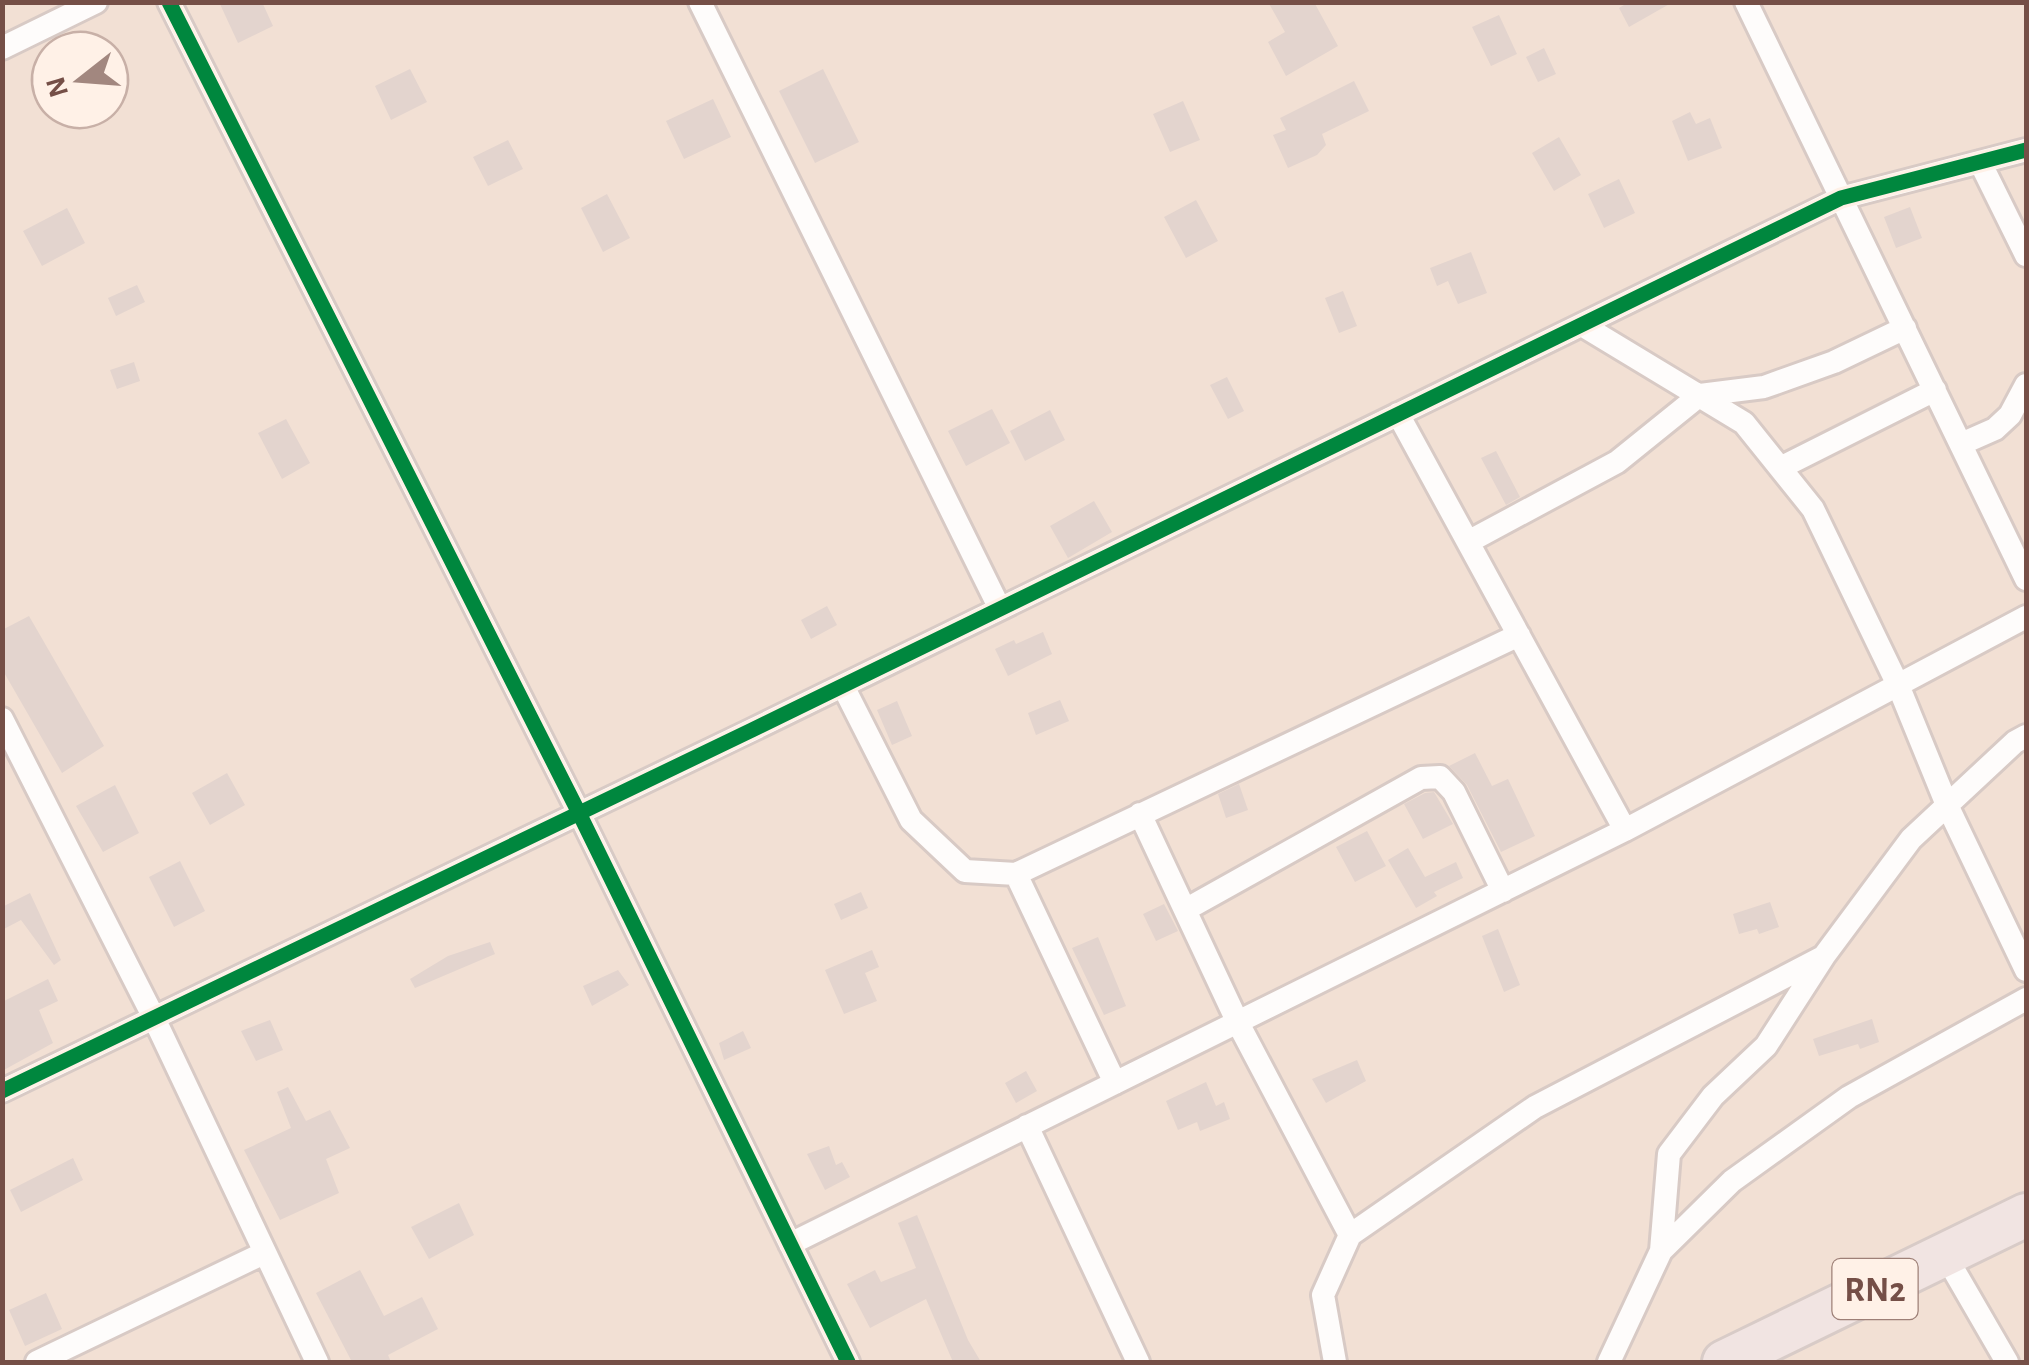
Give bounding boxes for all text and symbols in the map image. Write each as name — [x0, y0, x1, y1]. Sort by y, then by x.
north arrow — [30, 30, 130, 130]
text: N — [42, 73, 74, 100]
road number: RN2 — [1832, 1259, 1918, 1319]

